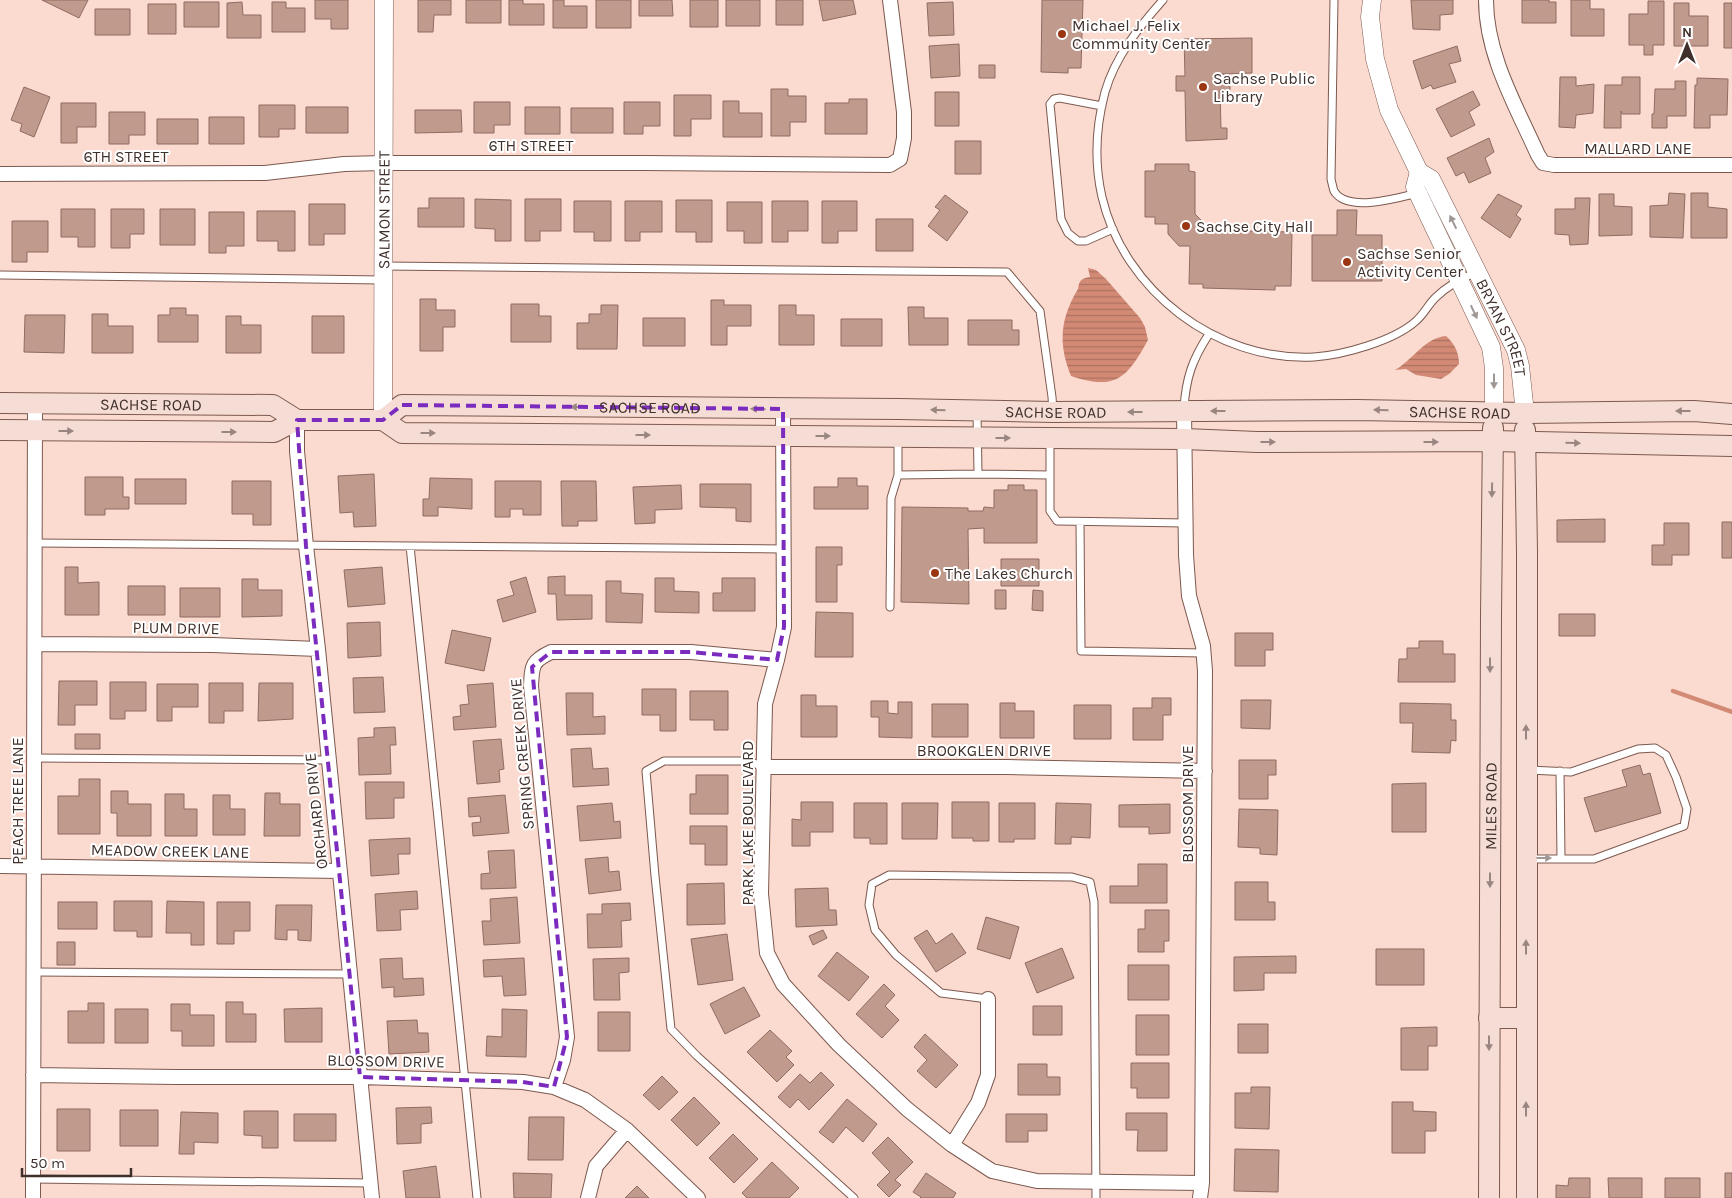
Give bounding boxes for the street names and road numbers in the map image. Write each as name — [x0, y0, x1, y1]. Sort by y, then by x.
street label: 6TH STREET — [488, 136, 574, 155]
street label: MALLARD LANE — [1584, 139, 1692, 158]
street label: 6TH STREET — [83, 147, 169, 166]
street label: SALMON STREET — [374, 151, 393, 269]
street label: BRYAN STREET — [1473, 275, 1530, 377]
street label: SACHSE ROAD — [100, 394, 202, 414]
street label: SACHSE ROAD — [599, 397, 701, 417]
street label: SACHSE ROAD — [1409, 401, 1511, 422]
street label: SACHSE ROAD — [1005, 402, 1107, 422]
street label: PLUM DRIVE — [132, 618, 220, 638]
street label: SPRING CREEK DRIVE — [506, 678, 538, 830]
street label: PEACH TREE LANE — [8, 737, 27, 865]
street label: PARK LAKE BOULEVARD — [738, 740, 757, 906]
street label: BROOKGLEN DRIVE — [917, 741, 1051, 760]
street label: BLOSSOM DRIVE — [1178, 745, 1197, 863]
street label: ORCHARD DRIVE — [300, 752, 332, 870]
street label: MILES ROAD — [1481, 762, 1500, 850]
street label: MEADOW CREEK LANE — [91, 840, 249, 862]
street label: BLOSSOM DRIVE — [327, 1050, 445, 1072]

